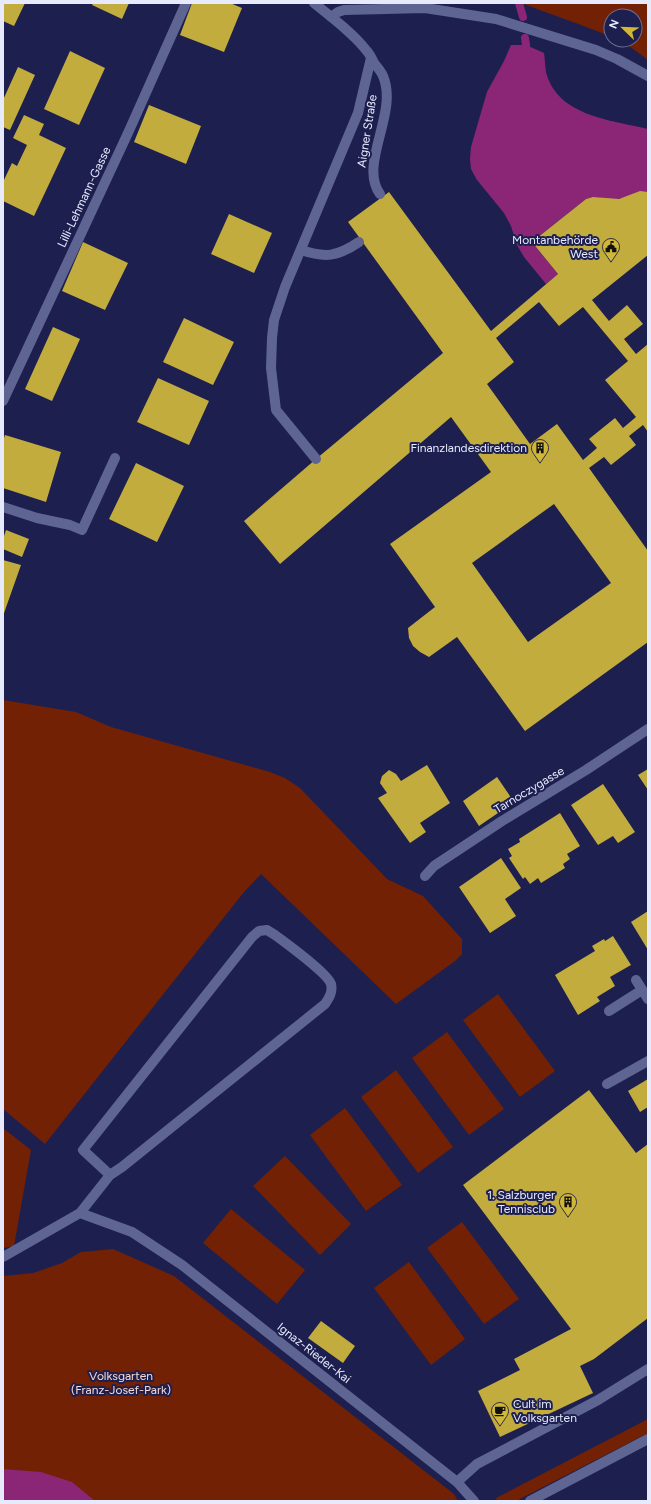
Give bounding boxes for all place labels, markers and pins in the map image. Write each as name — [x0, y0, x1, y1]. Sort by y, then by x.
place label: Montanbehörde West — [512, 233, 598, 261]
public building icon: Montanbehörde West — [601, 237, 621, 262]
building icon: Finanzlandesdirektion — [530, 438, 550, 463]
place label: Finanzlandesdirektion — [410, 441, 527, 455]
place label: 1. Salzburger Tennisclub — [487, 1188, 555, 1216]
building icon: 1. Salzburger Tennisclub — [558, 1192, 578, 1217]
place label: Cult im Volksgarten — [513, 1397, 577, 1425]
cafe icon: Cult im Volksgarten — [490, 1401, 510, 1426]

